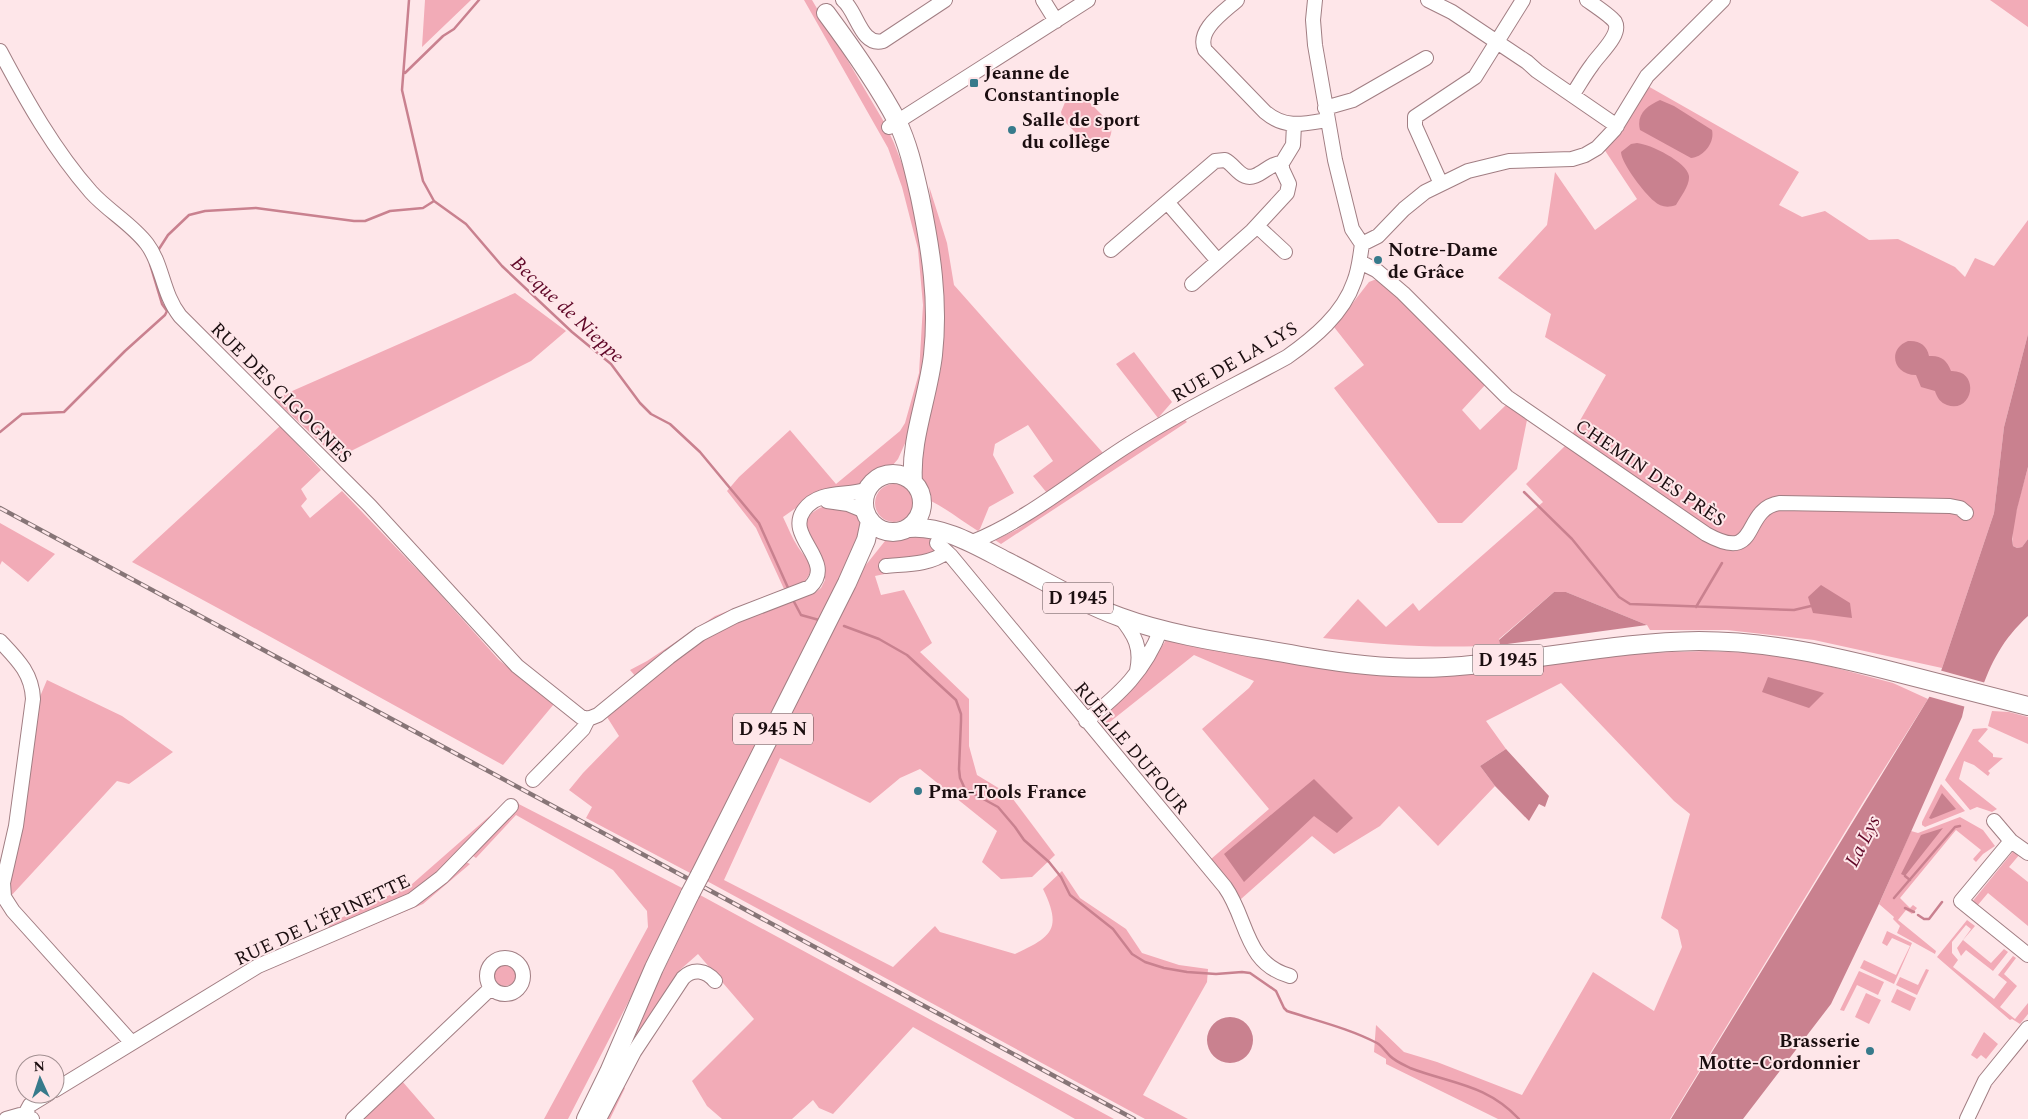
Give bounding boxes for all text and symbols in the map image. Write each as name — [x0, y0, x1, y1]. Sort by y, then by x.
place label: Jeanne de Constantinople — [984, 59, 1119, 110]
marker: Jeanne de Constantinople — [968, 77, 980, 89]
place label: Salle de sport du collège — [1022, 106, 1140, 157]
marker: Salle de sport du collège — [1006, 124, 1018, 136]
place label: Notre-Dame de Grâce — [1388, 236, 1498, 287]
water label: Becque de Nieppe — [504, 249, 631, 371]
marker: Notre-Dame de Grâce — [1372, 254, 1384, 266]
street label: RUE DE LA LYS — [1166, 314, 1303, 410]
street label: RUE DES CIGOGNES — [204, 316, 358, 470]
street label: CHEMIN DES PRÈS — [1569, 412, 1731, 535]
road number: D 1945 — [1043, 582, 1113, 614]
road number: D 1945 — [1473, 644, 1543, 676]
street label: RUELLE DUFOUR — [1067, 675, 1195, 821]
road number: D 945 N — [733, 714, 813, 744]
place label: Pma-Tools France — [928, 778, 1087, 807]
marker: Pma-Tools France — [912, 785, 924, 797]
water label: La Lys — [1837, 810, 1889, 872]
street label: RUE DE L'ÉPINETTE — [230, 867, 415, 974]
place label: Brasserie Motte-Cordonnier — [1698, 1027, 1861, 1078]
marker: Brasserie Motte-Cordonnier — [1864, 1045, 1876, 1057]
north arrow — [15, 1054, 65, 1104]
text: N — [33, 1056, 46, 1077]

